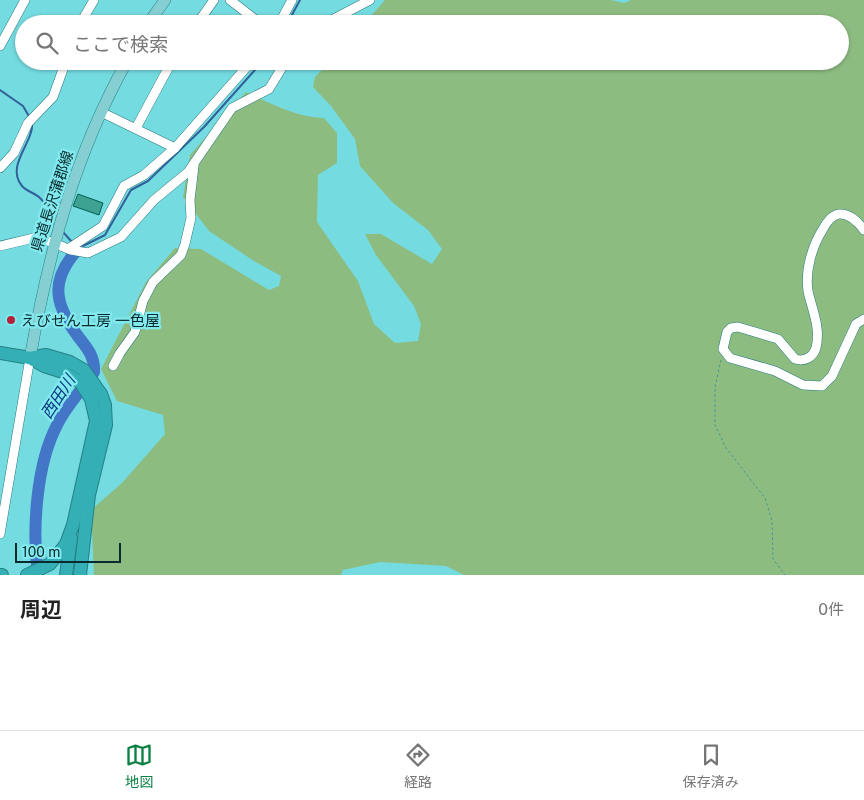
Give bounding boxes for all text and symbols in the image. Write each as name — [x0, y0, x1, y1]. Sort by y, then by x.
search box — [15, 15, 849, 70]
icon: search — [33, 29, 61, 57]
text: ここで検索 — [73, 33, 168, 55]
street label: 県道長沢蒲郡線 — [28, 148, 76, 254]
place label: えびせん工房 一色屋 — [21, 312, 160, 329]
marker: えびせん工房 一色屋 — [5, 314, 17, 326]
water label: 西田川 — [37, 370, 80, 422]
scale bar — [15, 540, 121, 563]
text: 100 m — [22, 544, 60, 560]
text: 周辺 — [20, 597, 62, 622]
text: 0件 — [818, 600, 844, 619]
tab: 地図 — [125, 741, 153, 791]
tab: 経路 — [404, 741, 432, 791]
tab: 保存済み — [683, 741, 739, 791]

